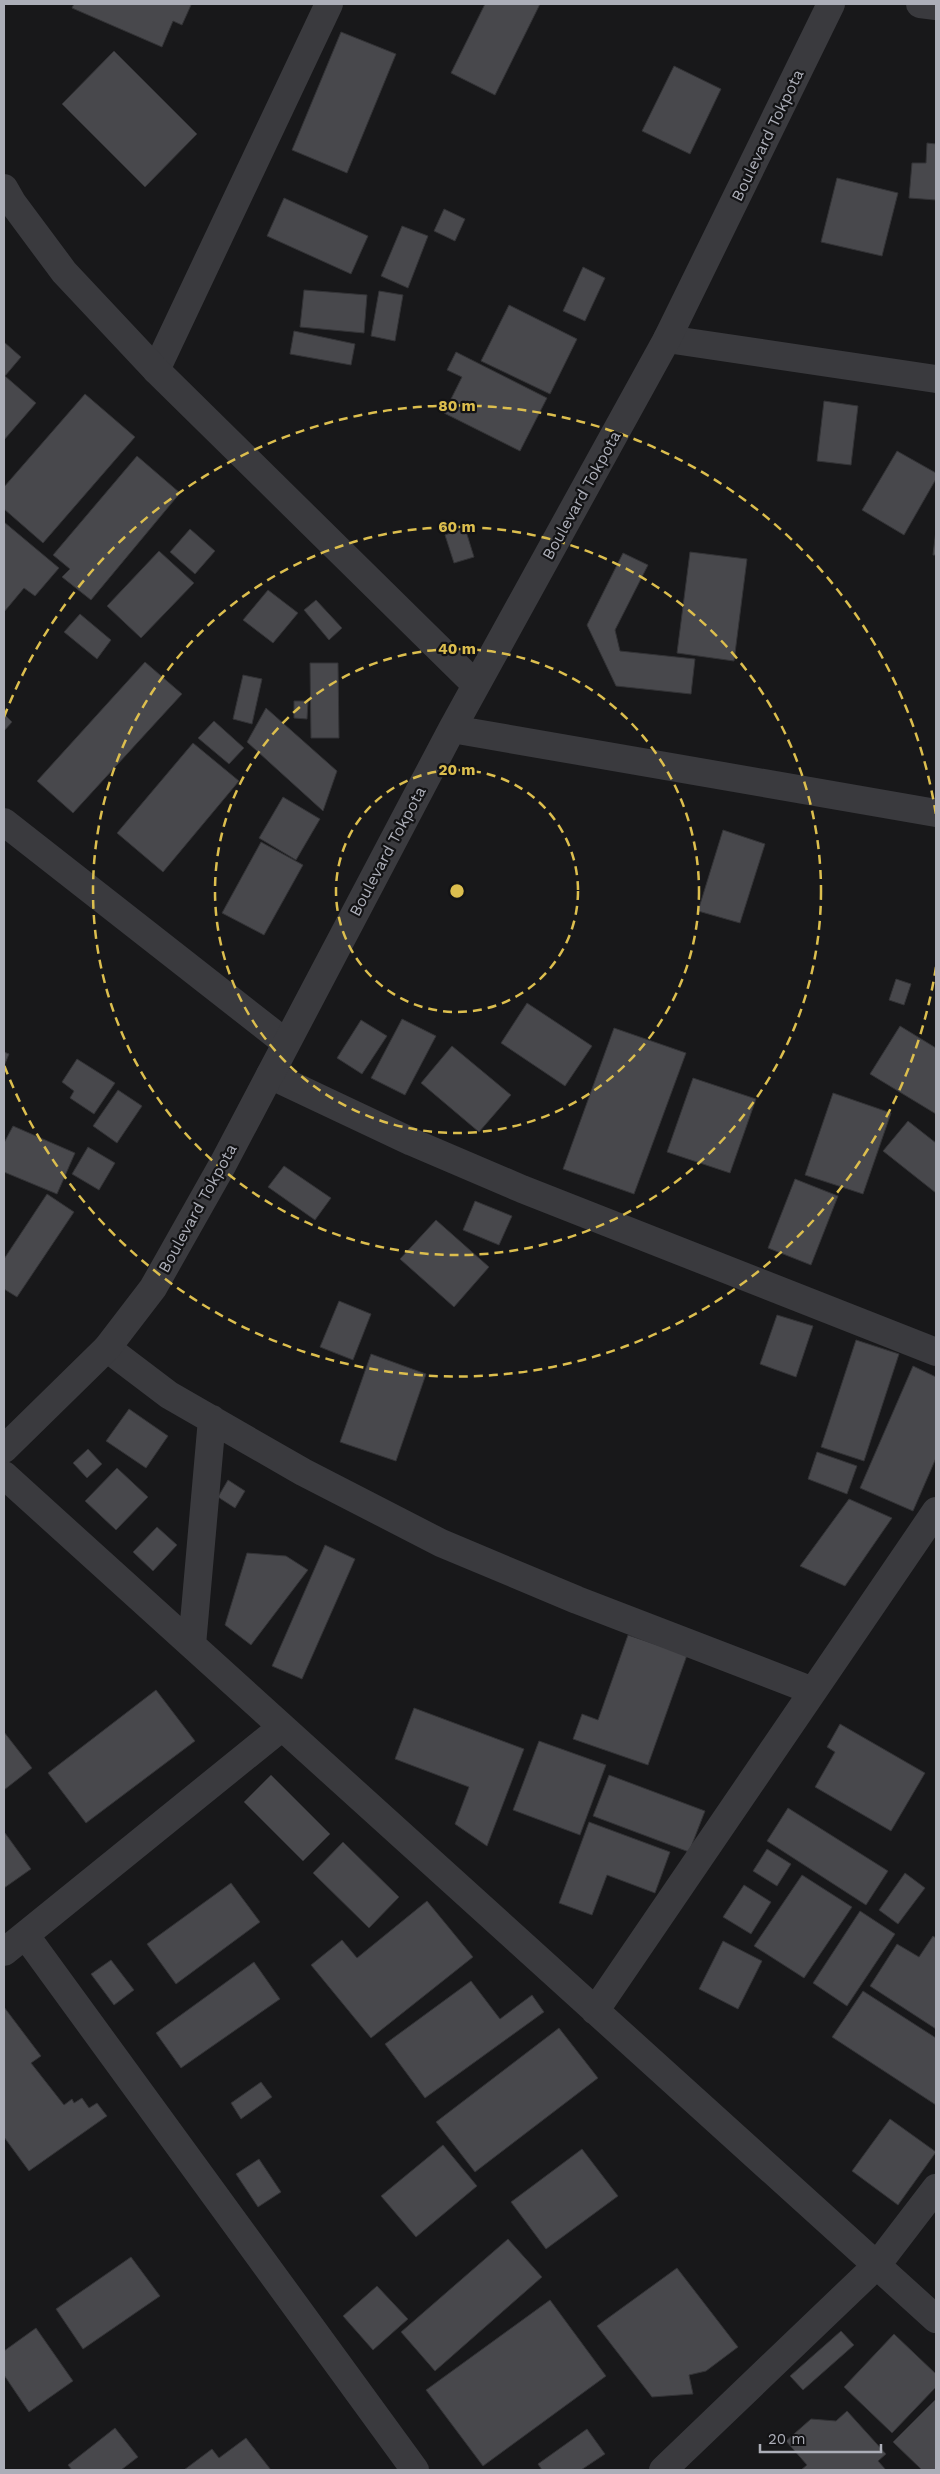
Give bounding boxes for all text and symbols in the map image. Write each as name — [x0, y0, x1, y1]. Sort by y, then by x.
street label: Boulevard Tokpota — [727, 66, 808, 204]
text: 80 m — [438, 397, 476, 415]
street label: Boulevard Tokpota — [538, 428, 625, 563]
text: 60 m — [438, 518, 476, 536]
text: 40 m — [438, 640, 476, 658]
text: 20 m — [438, 761, 476, 779]
street label: Boulevard Tokpota — [345, 783, 430, 919]
centre of rings — [448, 882, 466, 900]
street label: Boulevard Tokpota — [154, 1141, 241, 1276]
scale bar — [760, 2422, 881, 2454]
text: 20 m — [768, 2430, 806, 2448]

